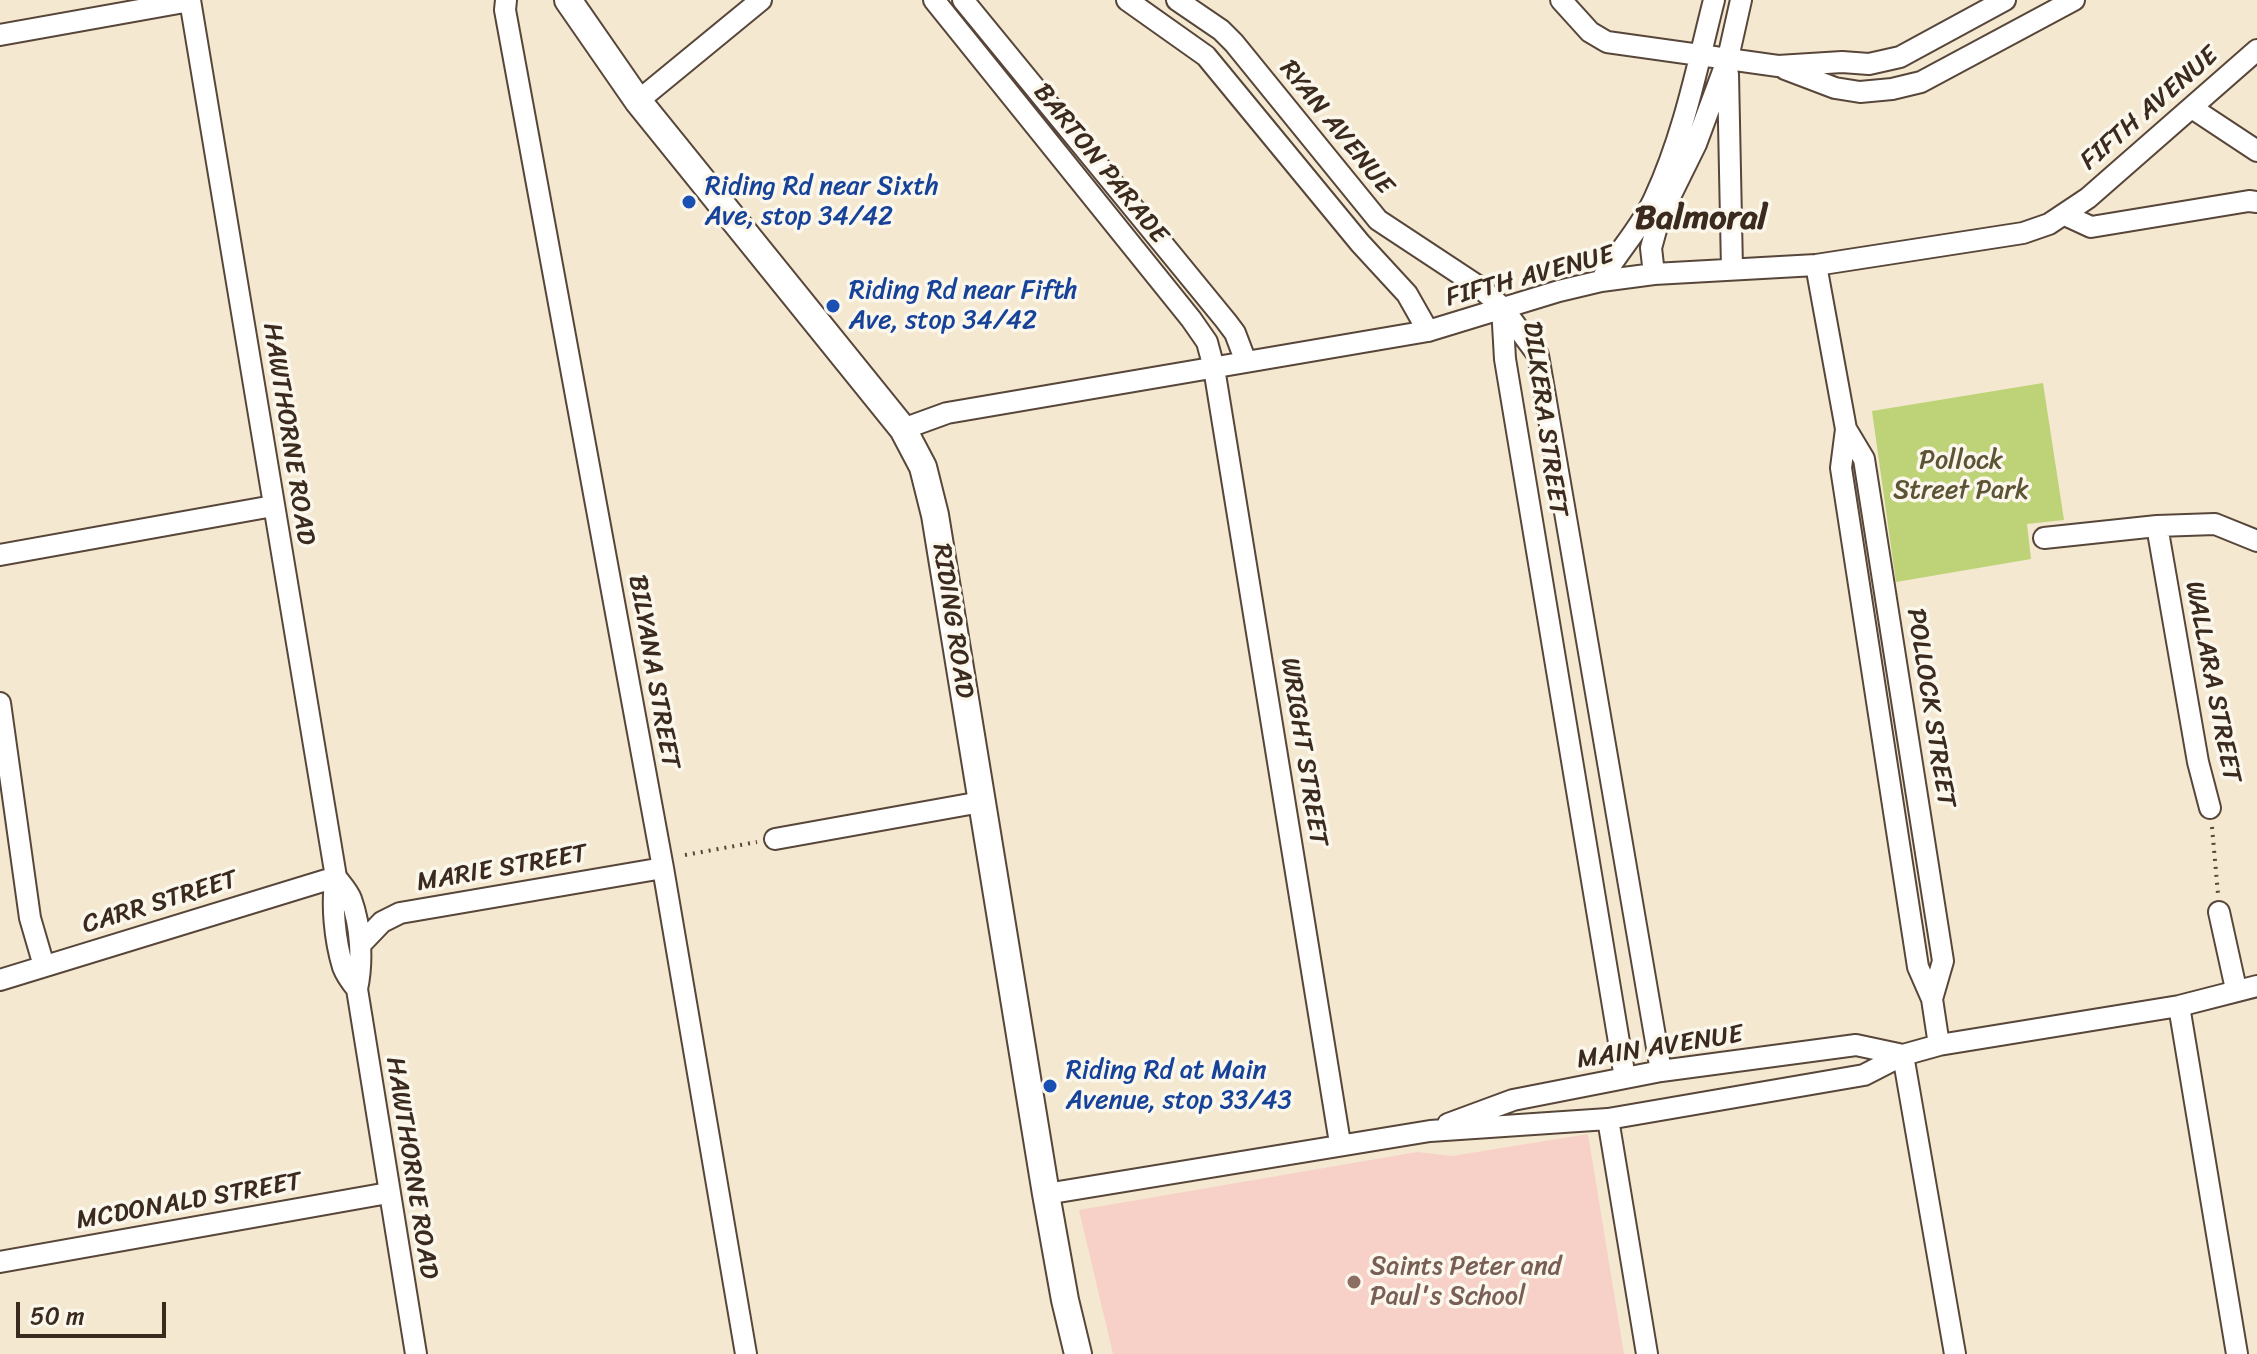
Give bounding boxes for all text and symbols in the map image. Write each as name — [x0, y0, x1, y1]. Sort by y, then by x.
street label: FIFTH AVENUE — [2075, 41, 2225, 177]
street label: RYAN AVENUE — [1272, 54, 1400, 202]
street label: BARTON PARADE — [1026, 78, 1174, 250]
place label: Riding Rd near Sixth Ave, stop 34/42 — [705, 171, 939, 232]
marker: Riding Rd near Sixth Ave, stop 34/42 — [680, 193, 698, 211]
district label: Balmoral — [1635, 199, 1767, 239]
street label: FIFTH AVENUE — [1442, 240, 1618, 314]
place label: Riding Rd near Fifth Ave, stop 34/42 — [849, 275, 1078, 336]
marker: Riding Rd near Fifth Ave, stop 34/42 — [824, 297, 842, 315]
street label: DILKERA STREET — [1515, 320, 1573, 518]
street label: HAWTHORNE ROAD — [255, 321, 321, 547]
park label: Pollock Street Park — [1893, 445, 2029, 506]
street label: RIDING ROAD — [924, 542, 980, 700]
street label: BILYANA STREET — [621, 573, 685, 771]
street label: WALLARA STREET — [2177, 579, 2247, 785]
street label: POLLOCK STREET — [1899, 606, 1961, 810]
street label: WRIGHT STREET — [1273, 656, 1333, 848]
street label: MARIE STREET — [415, 839, 589, 899]
street label: CARR STREET — [79, 865, 241, 941]
street label: MAIN AVENUE — [1575, 1019, 1745, 1077]
street label: HAWTHORNE ROAD — [378, 1055, 444, 1281]
place label: Riding Rd at Main Avenue, stop 33/43 — [1066, 1055, 1292, 1116]
marker: Riding Rd at Main Avenue, stop 33/43 — [1041, 1077, 1059, 1095]
street label: MCDONALD STREET — [74, 1167, 304, 1237]
place label: Saints Peter and Paul's School — [1370, 1251, 1561, 1312]
marker: Saints Peter and Paul's School — [1345, 1273, 1363, 1291]
scale bar — [20, 1286, 170, 1336]
text: 50 m — [30, 1295, 85, 1337]

